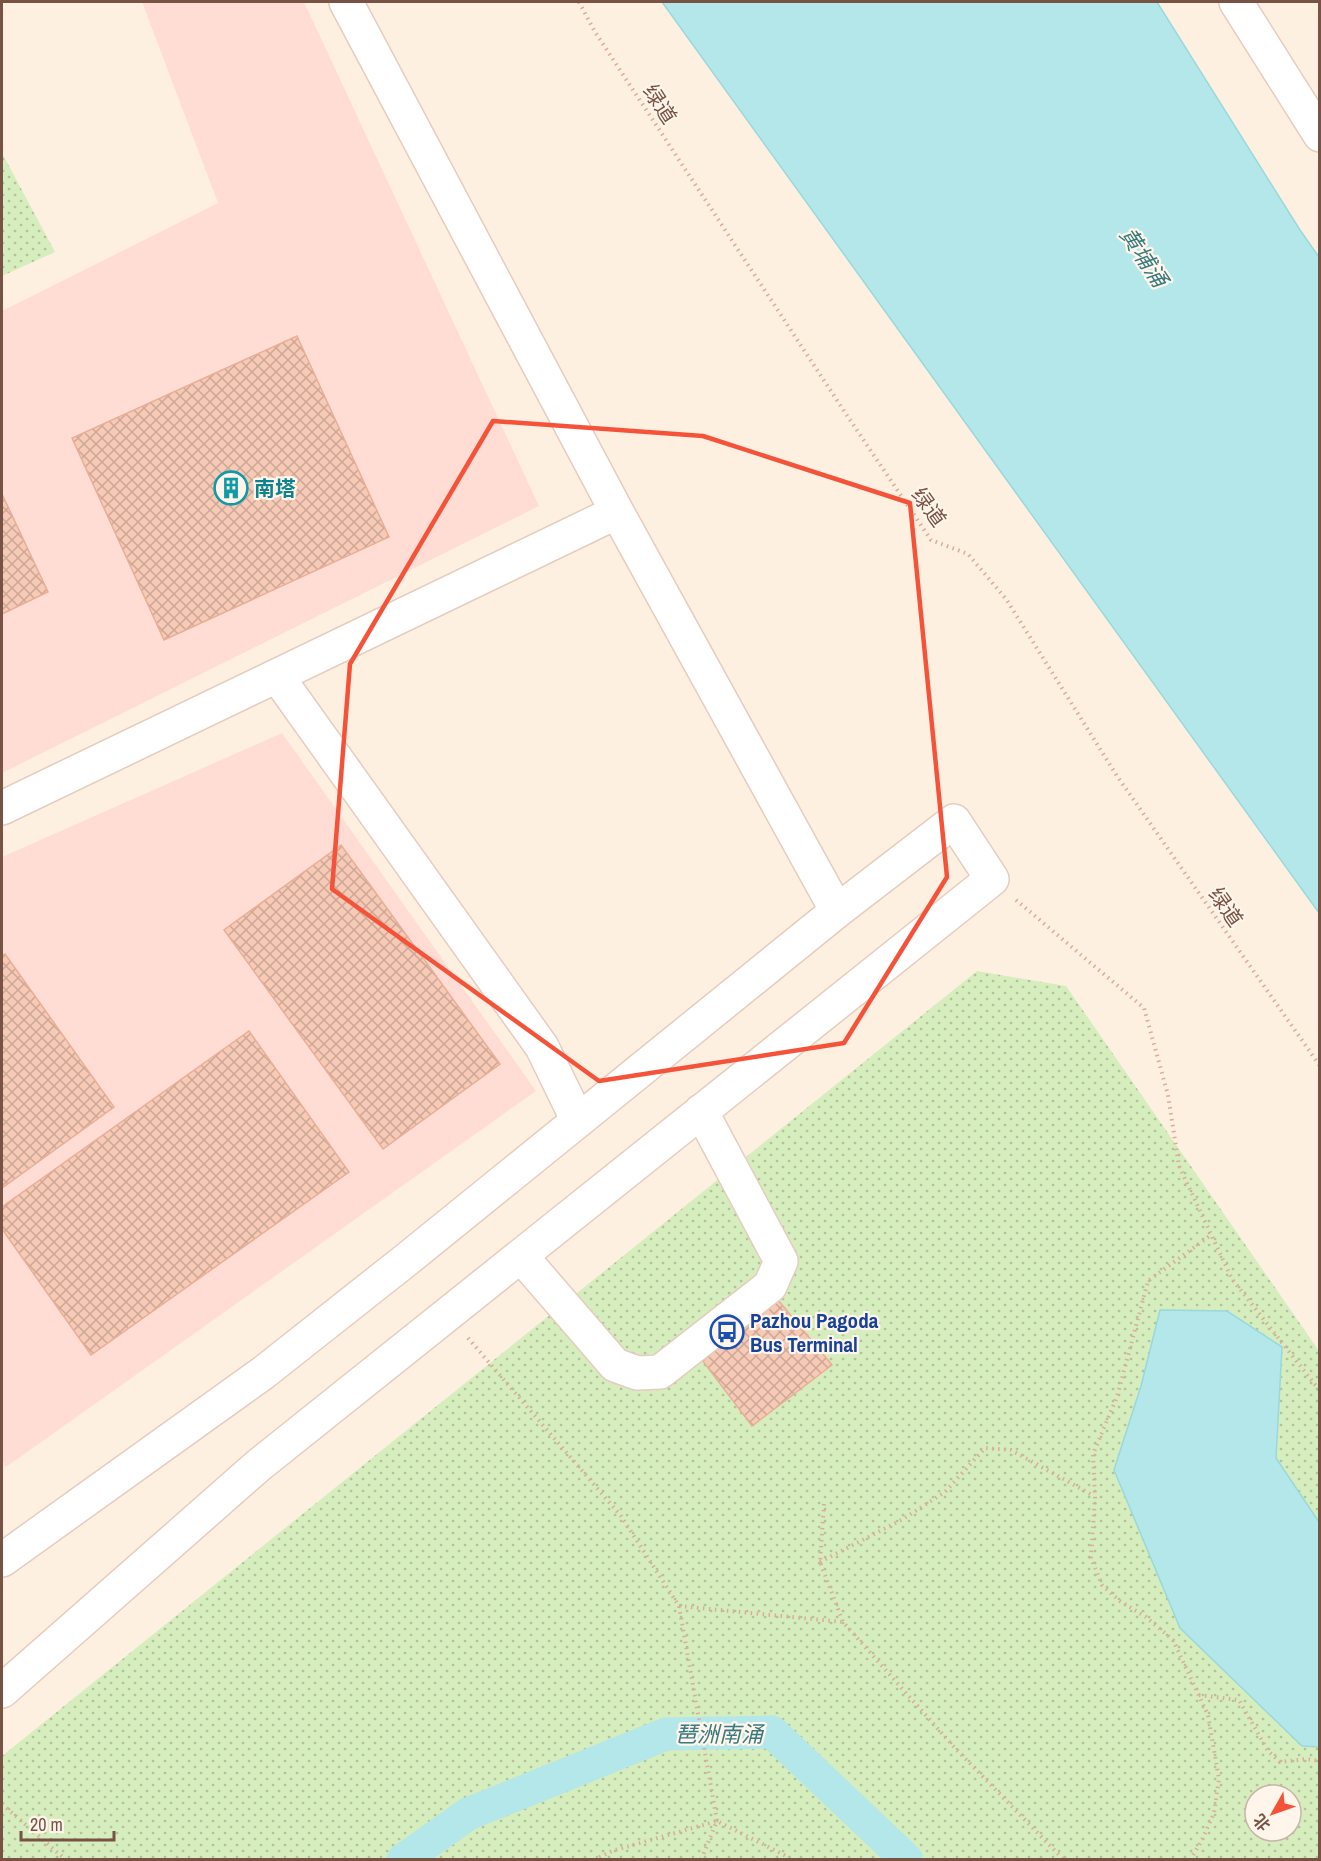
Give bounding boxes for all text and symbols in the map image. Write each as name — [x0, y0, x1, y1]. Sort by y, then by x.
street label: 绿道 — [636, 78, 684, 130]
water label: 黄埔涌 — [1113, 221, 1177, 295]
building icon: 南塔 — [213, 470, 249, 506]
place label: 南塔 — [254, 474, 296, 503]
street label: 绿道 — [905, 481, 953, 533]
street label: 绿道 — [1202, 881, 1250, 933]
place label: Pazhou Pagoda Bus Terminal — [750, 1306, 879, 1359]
bus stop icon: Pazhou Pagoda Bus Terminal — [709, 1314, 745, 1350]
water label: 琶洲南涌 — [675, 1719, 766, 1749]
north arrow — [1243, 1783, 1303, 1843]
scale bar — [21, 1804, 114, 1842]
text: 北 — [1248, 1809, 1275, 1836]
text: 20 m — [30, 1812, 63, 1837]

